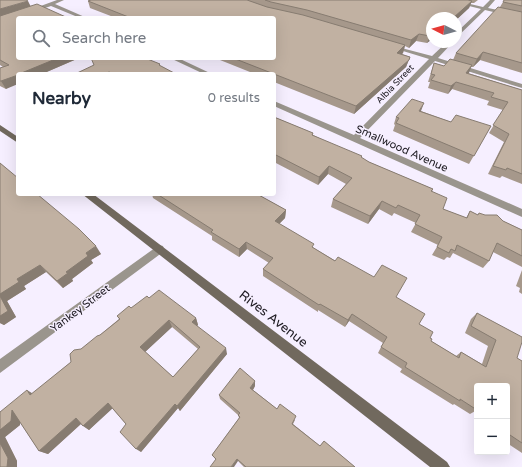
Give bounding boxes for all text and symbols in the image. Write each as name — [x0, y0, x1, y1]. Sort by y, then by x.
north arrow — [426, 12, 462, 48]
search box — [16, 16, 276, 60]
icon: search — [30, 27, 52, 49]
text: Search here — [62, 29, 146, 47]
street label: Albia Street — [374, 62, 417, 106]
text: Nearby — [32, 88, 91, 109]
text: 0 results — [208, 90, 260, 106]
street label: Smallwood Avenue — [354, 122, 450, 175]
street label: Yankey Street — [48, 282, 113, 335]
street label: Rives Avenue — [236, 287, 311, 351]
map controls — [474, 383, 510, 455]
button: + — [474, 383, 510, 419]
button: − — [474, 419, 510, 455]

